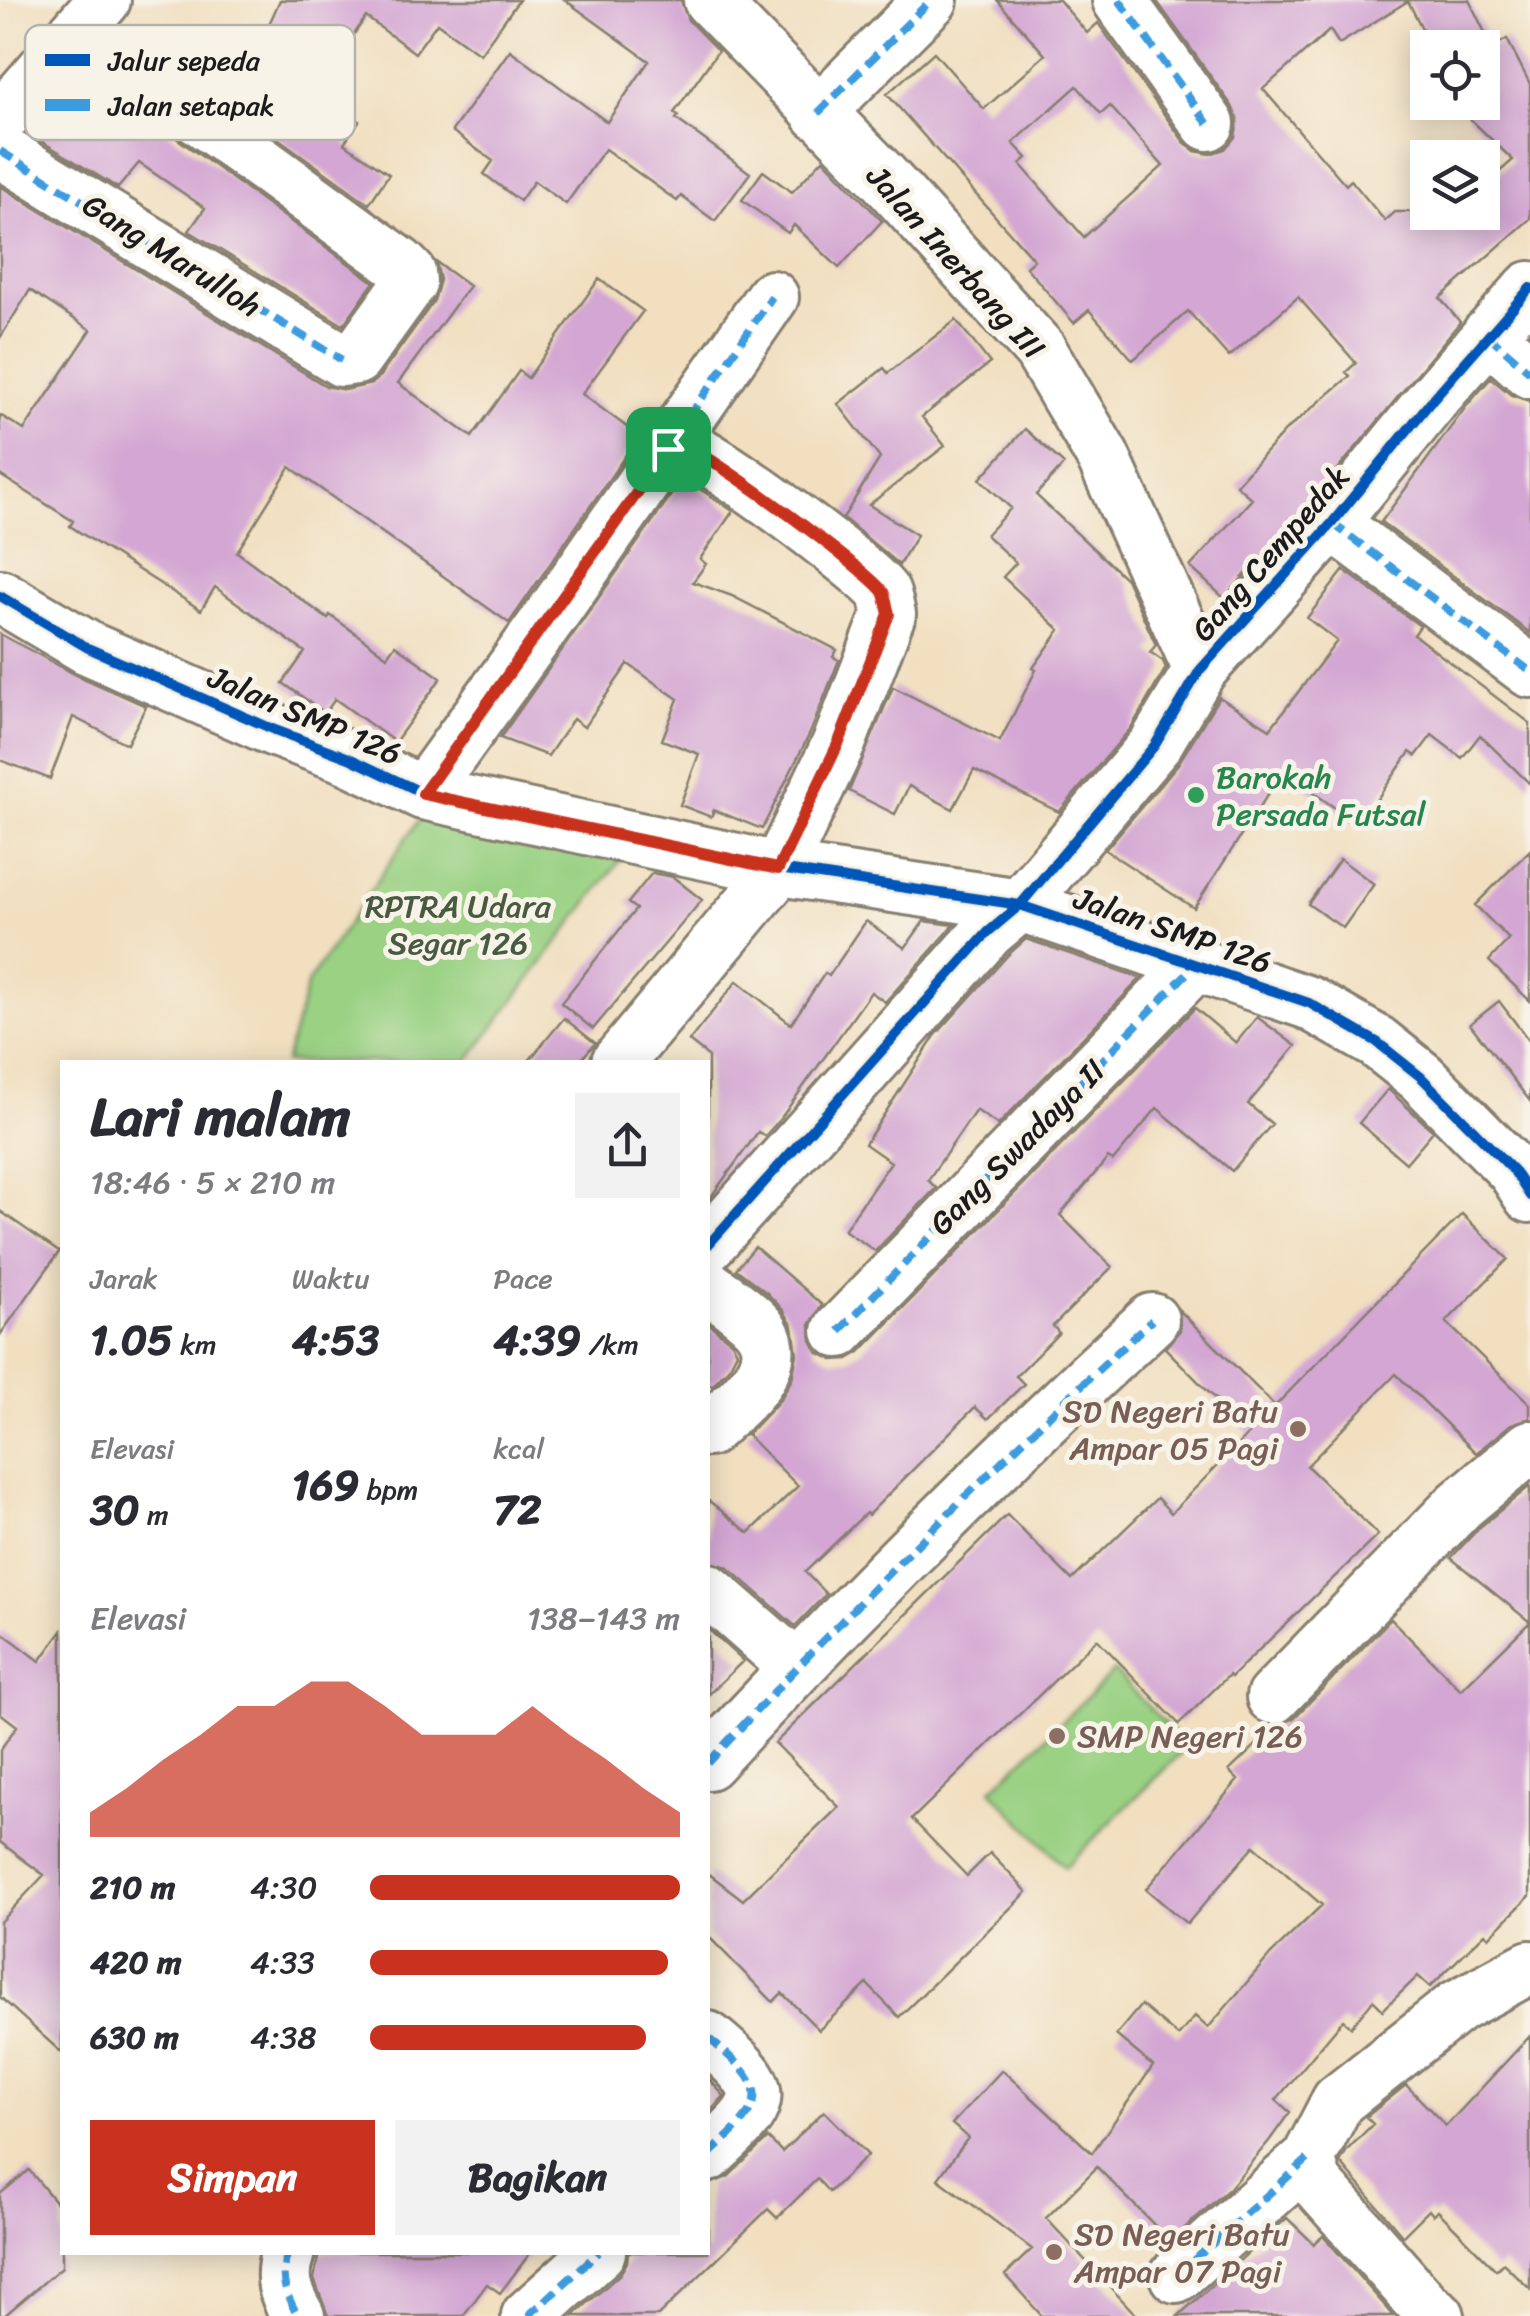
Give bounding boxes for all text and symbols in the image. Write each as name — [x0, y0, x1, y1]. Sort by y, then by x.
legend — [25, 25, 355, 140]
map controls — [1410, 30, 1500, 230]
button: locate — [1410, 30, 1500, 120]
text: Jalur sepeda — [107, 36, 261, 85]
text: Jalan setapak — [107, 81, 275, 130]
button: layers — [1410, 140, 1500, 230]
street label: Jalan Inerbang III — [851, 150, 1060, 374]
street label: Gang Marulloh — [71, 178, 273, 333]
pin — [626, 407, 711, 492]
icon: arrive — [641, 422, 696, 477]
street label: Gang Cempedak — [1176, 451, 1364, 655]
street label: Jalan SMP 126 — [198, 649, 411, 782]
place label: Barokah Persada Futsal — [1216, 749, 1426, 843]
marker: Barokah Persada Futsal — [1185, 784, 1207, 806]
street label: Jalan SMP 126 — [1065, 870, 1279, 991]
park label: RPTRA Udara Segar 126 — [365, 878, 552, 972]
street label: Gang Swadaya II — [915, 1045, 1120, 1250]
text: Lari malam — [90, 1068, 350, 1165]
button: share — [575, 1093, 680, 1198]
text: 18:46 · 5 × 210 m — [90, 1154, 335, 1211]
text: Jarak — [90, 1254, 158, 1303]
text: Waktu — [292, 1254, 369, 1303]
text: Pace — [493, 1254, 553, 1303]
text: 1.05 — [90, 1303, 173, 1377]
text: 4:53 — [292, 1303, 379, 1377]
text: 4:39 — [493, 1303, 581, 1377]
text: km — [173, 1320, 217, 1369]
text: /km — [581, 1320, 639, 1369]
place label: SD Negeri Batu Ampar 05 Pagi — [1062, 1383, 1279, 1477]
marker: SD Negeri Batu Ampar 05 Pagi — [1287, 1418, 1309, 1440]
text: Elevasi — [90, 1424, 174, 1473]
text: kcal — [493, 1424, 544, 1473]
text: 169 — [292, 1448, 359, 1522]
text: bpm — [359, 1465, 418, 1514]
text: 30 — [90, 1473, 140, 1547]
text: 72 — [493, 1473, 542, 1547]
text: m — [140, 1490, 168, 1539]
text: Elevasi — [90, 1590, 186, 1647]
text: 138–143 m — [527, 1590, 680, 1647]
place label: SMP Negeri 126 — [1077, 1708, 1303, 1765]
marker: SMP Negeri 126 — [1046, 1725, 1068, 1747]
text: 210 m — [90, 1859, 175, 1916]
text: 4:30 — [250, 1859, 317, 1916]
text: 420 m — [90, 1934, 182, 1991]
text: 4:33 — [250, 1934, 315, 1991]
text: 630 m — [90, 2009, 179, 2066]
text: 4:38 — [250, 2009, 317, 2066]
button: Simpan — [90, 2120, 375, 2235]
button: Bagikan — [395, 2120, 680, 2235]
place label: SD Negeri Batu Ampar 07 Pagi — [1073, 2206, 1290, 2300]
marker: SD Negeri Batu Ampar 07 Pagi — [1043, 2241, 1065, 2263]

